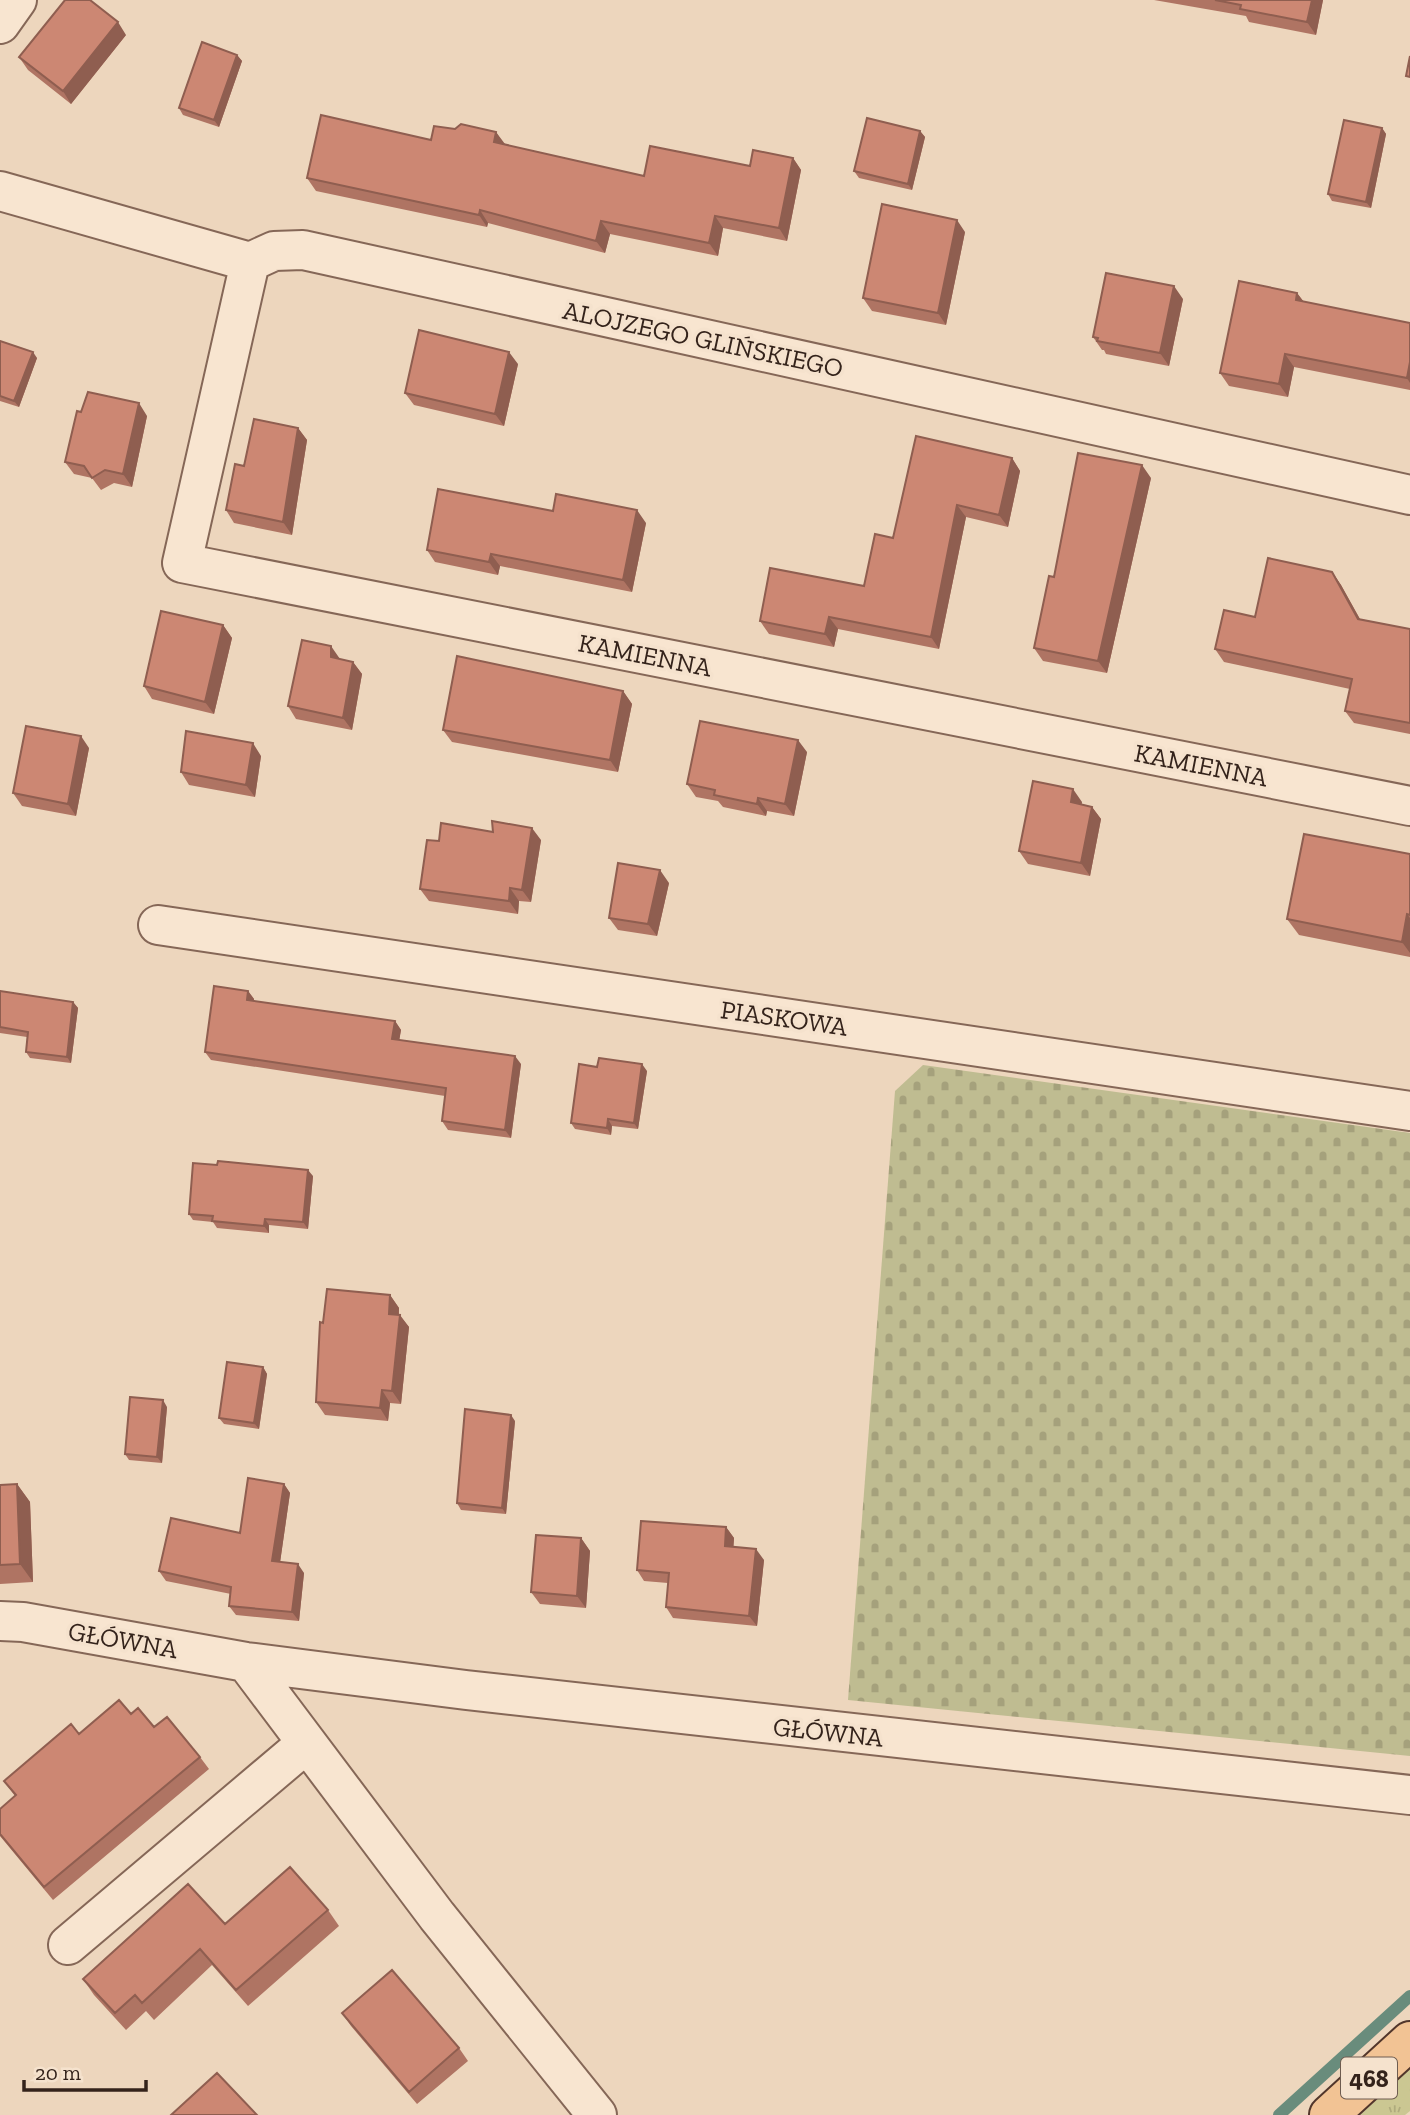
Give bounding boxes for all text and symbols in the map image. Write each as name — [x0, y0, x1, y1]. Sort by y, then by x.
street label: ALOJZEGO GLIŃSKIEGO — [560, 294, 846, 384]
street label: KAMIENNA — [576, 626, 715, 684]
street label: KAMIENNA — [1132, 736, 1271, 794]
street label: PIASKOWA — [719, 993, 851, 1043]
street label: GŁÓWNA — [66, 1615, 181, 1666]
street label: GŁÓWNA — [771, 1710, 886, 1754]
scale bar — [24, 2048, 147, 2092]
road number: 468 — [1341, 2057, 1397, 2098]
text: 20 m — [35, 2060, 81, 2085]

